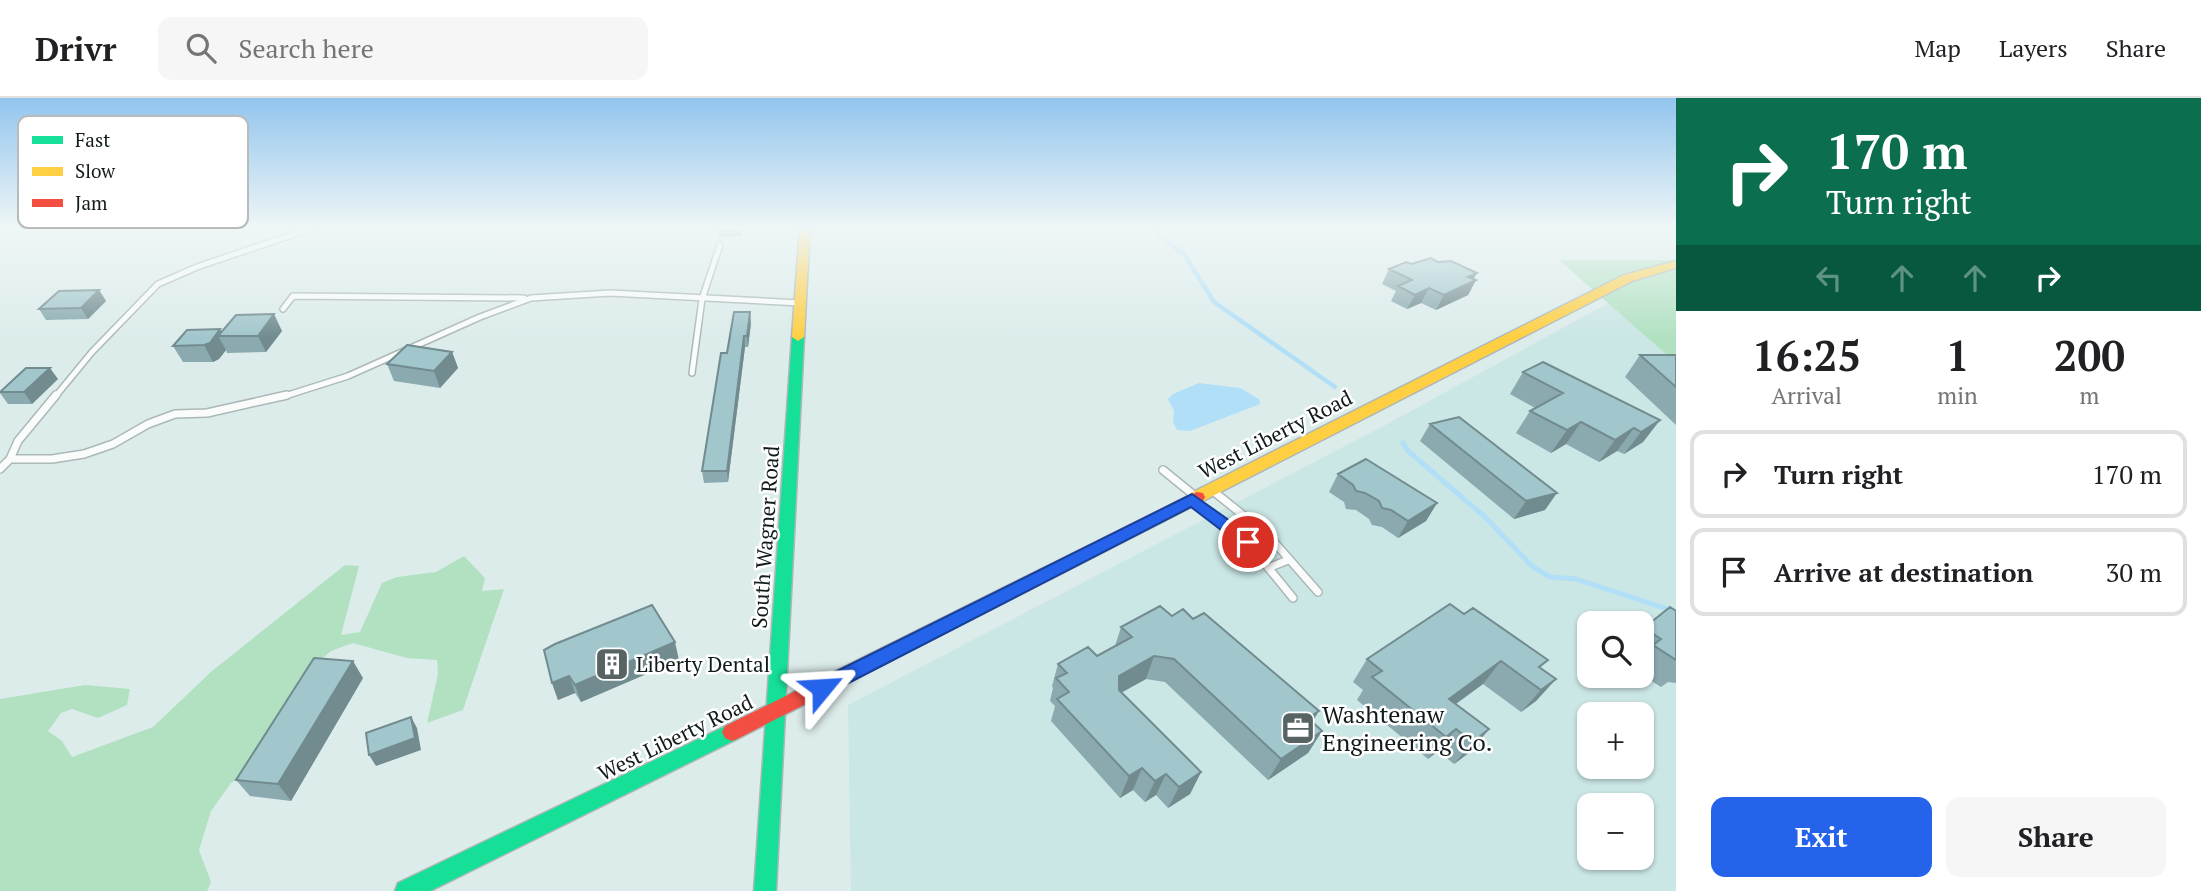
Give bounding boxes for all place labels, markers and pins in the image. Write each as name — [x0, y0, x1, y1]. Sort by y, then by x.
pin — [1218, 512, 1278, 572]
building icon: Liberty Dental — [593, 645, 631, 683]
place label: Liberty Dental — [636, 650, 770, 678]
place label: Washtenaw Engineering Co. — [1322, 698, 1492, 758]
office icon: Washtenaw Engineering Co. — [1279, 709, 1317, 747]

